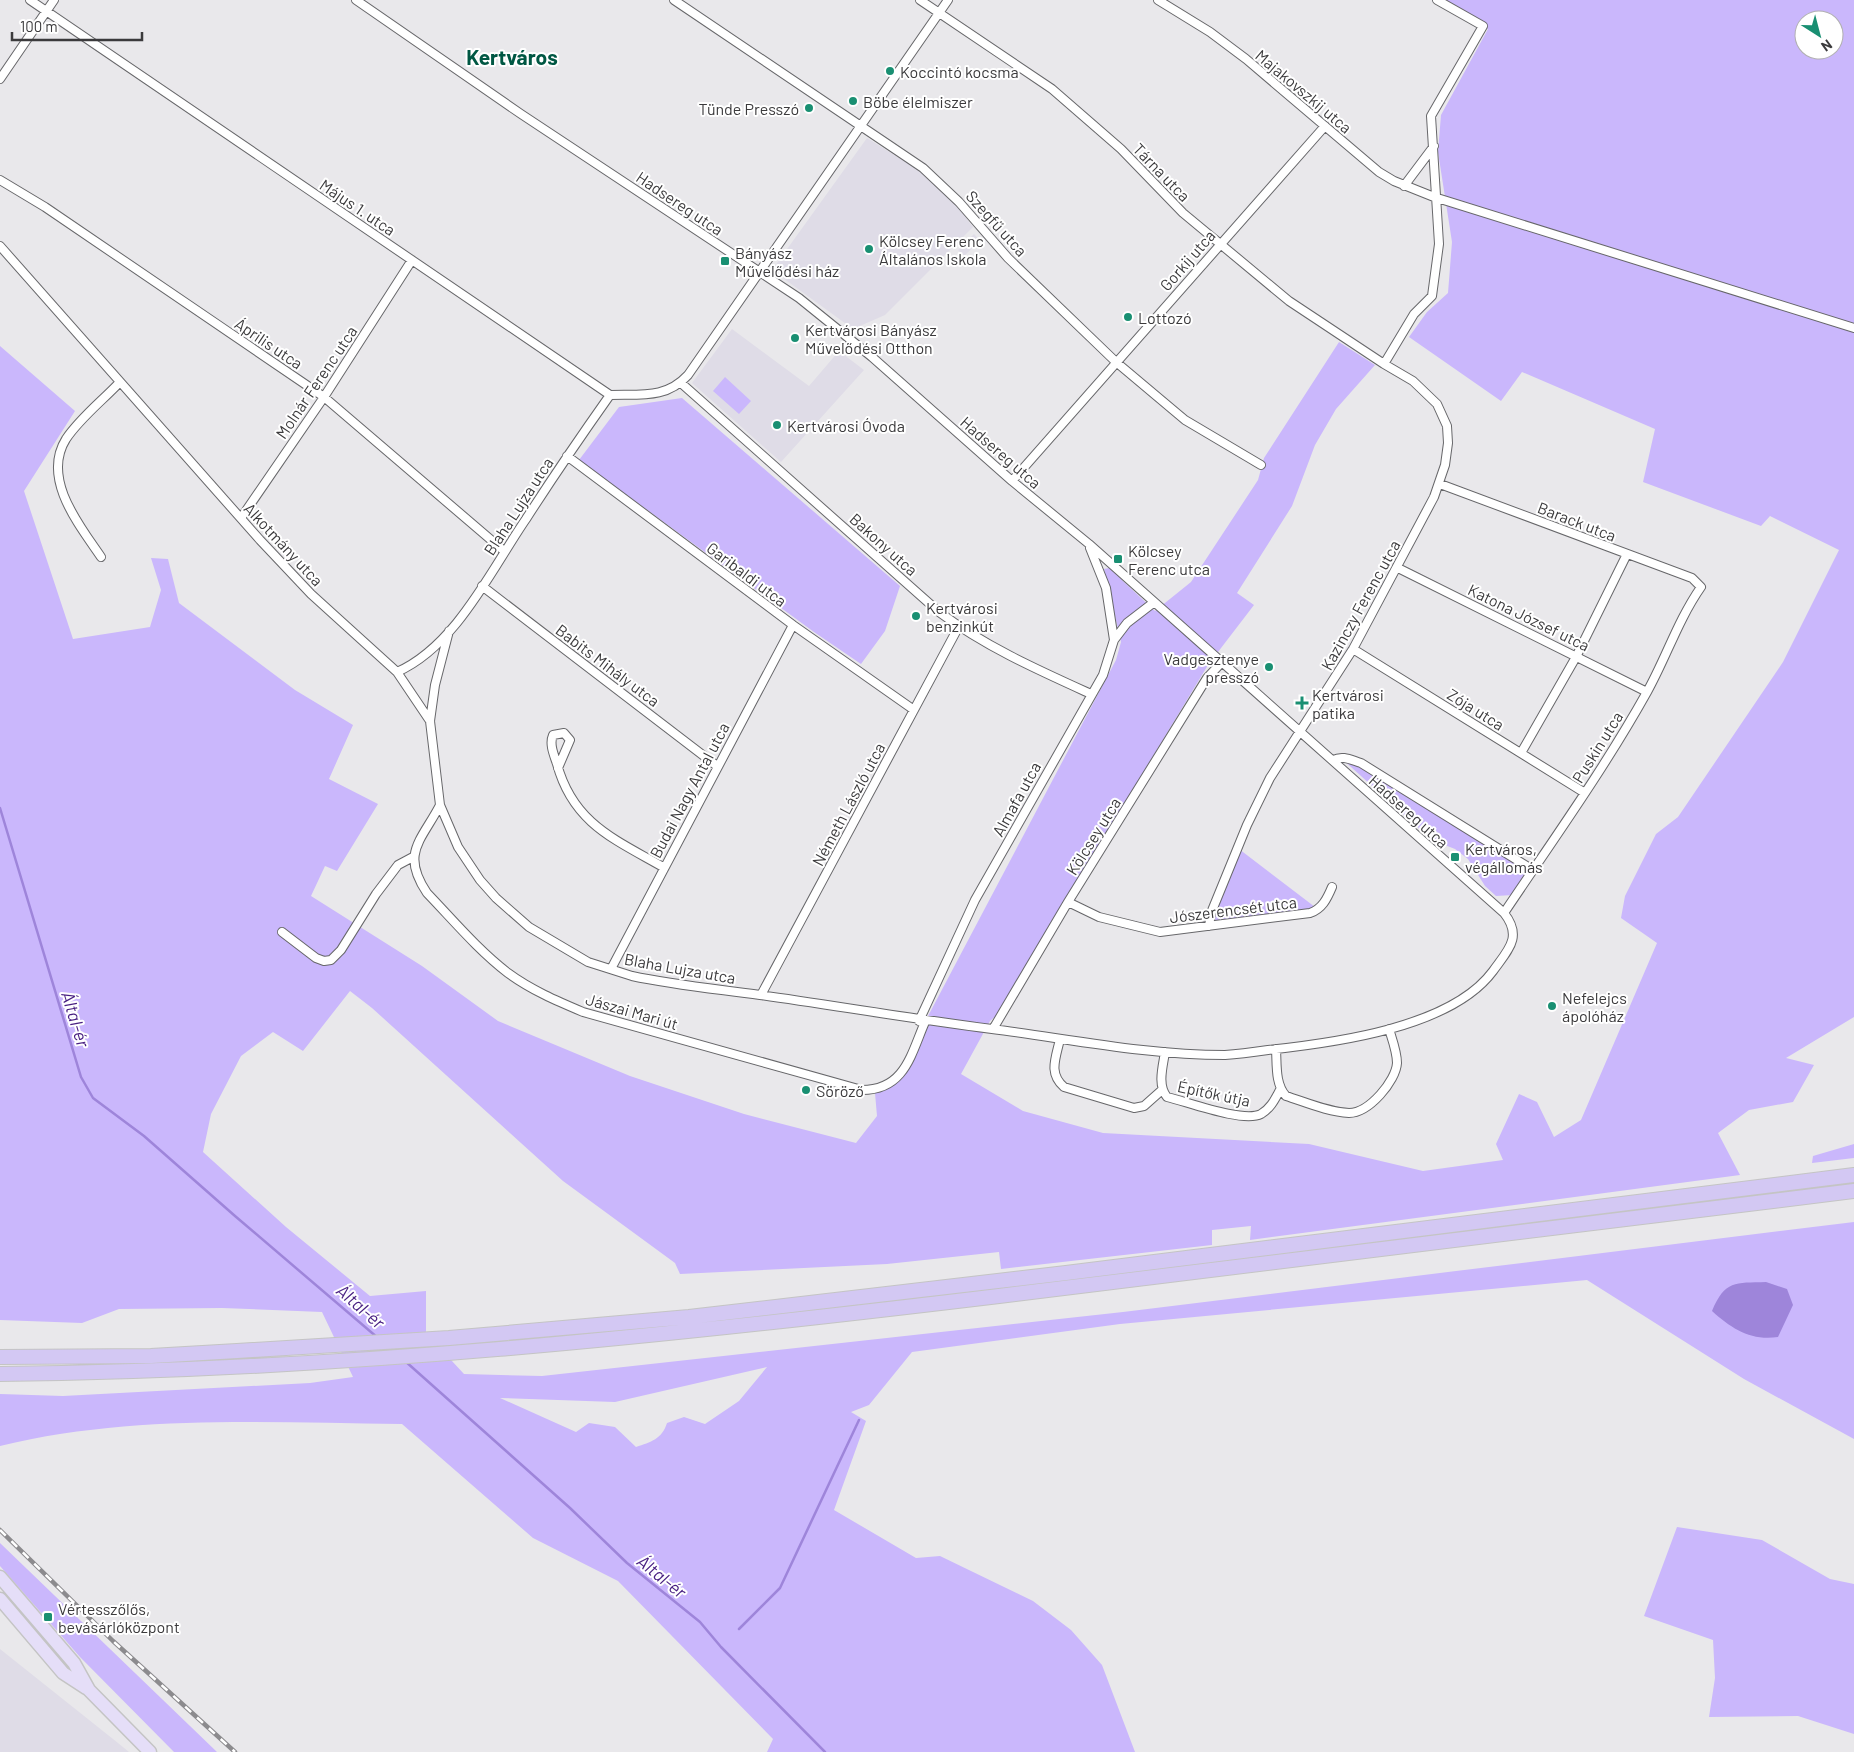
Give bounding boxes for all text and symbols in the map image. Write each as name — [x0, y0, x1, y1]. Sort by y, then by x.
scale bar — [12, 10, 142, 42]
north arrow — [1794, 10, 1844, 60]
text: 100 m — [20, 17, 58, 35]
text: N — [1818, 36, 1836, 56]
district label: Kertváros — [466, 44, 558, 69]
street label: Majakovszkij utca — [1252, 45, 1356, 137]
place label: Koccintó kocsma — [900, 62, 1019, 81]
marker: Koccintó kocsma — [884, 65, 896, 77]
place label: Böbe élelmiszer — [863, 92, 973, 111]
marker: Böbe élelmiszer — [847, 95, 859, 107]
place label: Tünde Presszó — [699, 99, 799, 118]
marker: Tünde Presszó — [803, 102, 815, 114]
street label: Tárna utca — [1130, 139, 1194, 205]
street label: Hadsereg utca — [633, 167, 727, 239]
street label: Május 1. utca — [317, 175, 399, 239]
street label: Szegfű utca — [963, 186, 1031, 260]
street label: Gorkij utca — [1155, 226, 1219, 294]
place label: Kölcsey Ferenc Általános Iskola — [879, 231, 987, 268]
place label: Bányász Művelődési ház — [735, 243, 839, 280]
marker: Kölcsey Ferenc Általános Iskola — [863, 243, 875, 255]
marker: Bányász Művelődési ház — [719, 255, 731, 267]
place label: Lottozó — [1138, 308, 1192, 327]
marker: Lottozó — [1122, 311, 1134, 323]
street label: Április utca — [231, 313, 307, 373]
place label: Kertvárosi Bányász Művelődési Otthon — [805, 320, 937, 357]
street label: Molnár Ferenc utca — [271, 322, 361, 442]
marker: Kertvárosi Bányász Művelődési Otthon — [789, 332, 801, 344]
street label: Hadsereg utca — [957, 412, 1045, 492]
place label: Kertvárosi Óvoda — [787, 416, 905, 435]
marker: Kertvárosi Óvoda — [771, 419, 783, 431]
street label: Blaha Lujza utca — [479, 454, 557, 558]
street label: Barack utca — [1535, 497, 1619, 545]
street label: Alkotmány utca — [241, 499, 327, 589]
street label: Bakony utca — [846, 509, 922, 579]
street label: Kazinczy Ferenc utca — [1316, 537, 1404, 673]
street label: Garibaldi utca — [703, 538, 791, 610]
place label: Kölcsey Ferenc utca — [1128, 541, 1210, 578]
marker: Kölcsey Ferenc utca — [1112, 553, 1124, 565]
street label: Katona József utca — [1465, 579, 1593, 655]
place label: Kertvárosi benzinkút — [926, 598, 998, 635]
marker: Kertvárosi benzinkút — [910, 610, 922, 622]
street label: Babits Mihály utca — [552, 620, 664, 710]
place label: Vadgesztenye presszó — [1163, 649, 1259, 686]
marker: Vadgesztenye presszó — [1263, 661, 1275, 673]
street label: Zója utca — [1444, 684, 1508, 734]
place label: Kertvárosi patika — [1312, 685, 1384, 722]
marker: Kertvárosi patika — [1296, 697, 1308, 709]
street label: Puskin utca — [1568, 708, 1626, 786]
street label: Budai Nagy Antal utca — [645, 719, 733, 861]
street label: Németh László utca — [808, 739, 888, 869]
street label: Almafa utca — [988, 758, 1044, 840]
street label: Hadsereg utca — [1365, 770, 1453, 852]
street label: Kölcsey utca — [1062, 794, 1124, 878]
place label: Kertváros, végállomás — [1465, 839, 1543, 876]
marker: Kertváros, végállomás — [1449, 851, 1461, 863]
street label: Jószerencsét utca — [1168, 892, 1298, 926]
street label: Blaha Lujza utca — [623, 949, 737, 987]
place label: Nefelejcs ápolóház — [1562, 988, 1627, 1025]
water label: Által-ér — [57, 989, 95, 1050]
street label: Jászai Mari út — [584, 989, 680, 1033]
marker: Nefelejcs ápolóház — [1546, 1000, 1558, 1012]
street label: Építők útja — [1176, 1076, 1252, 1110]
place label: Söröző — [816, 1081, 864, 1100]
marker: Söröző — [800, 1084, 812, 1096]
water label: Által-ér — [332, 1279, 390, 1333]
water label: Által-ér — [633, 1550, 692, 1603]
place label: Vértesszőlős, bevásárlóközpont — [58, 1599, 180, 1636]
marker: Vértesszőlős, bevásárlóközpont — [42, 1611, 54, 1623]

